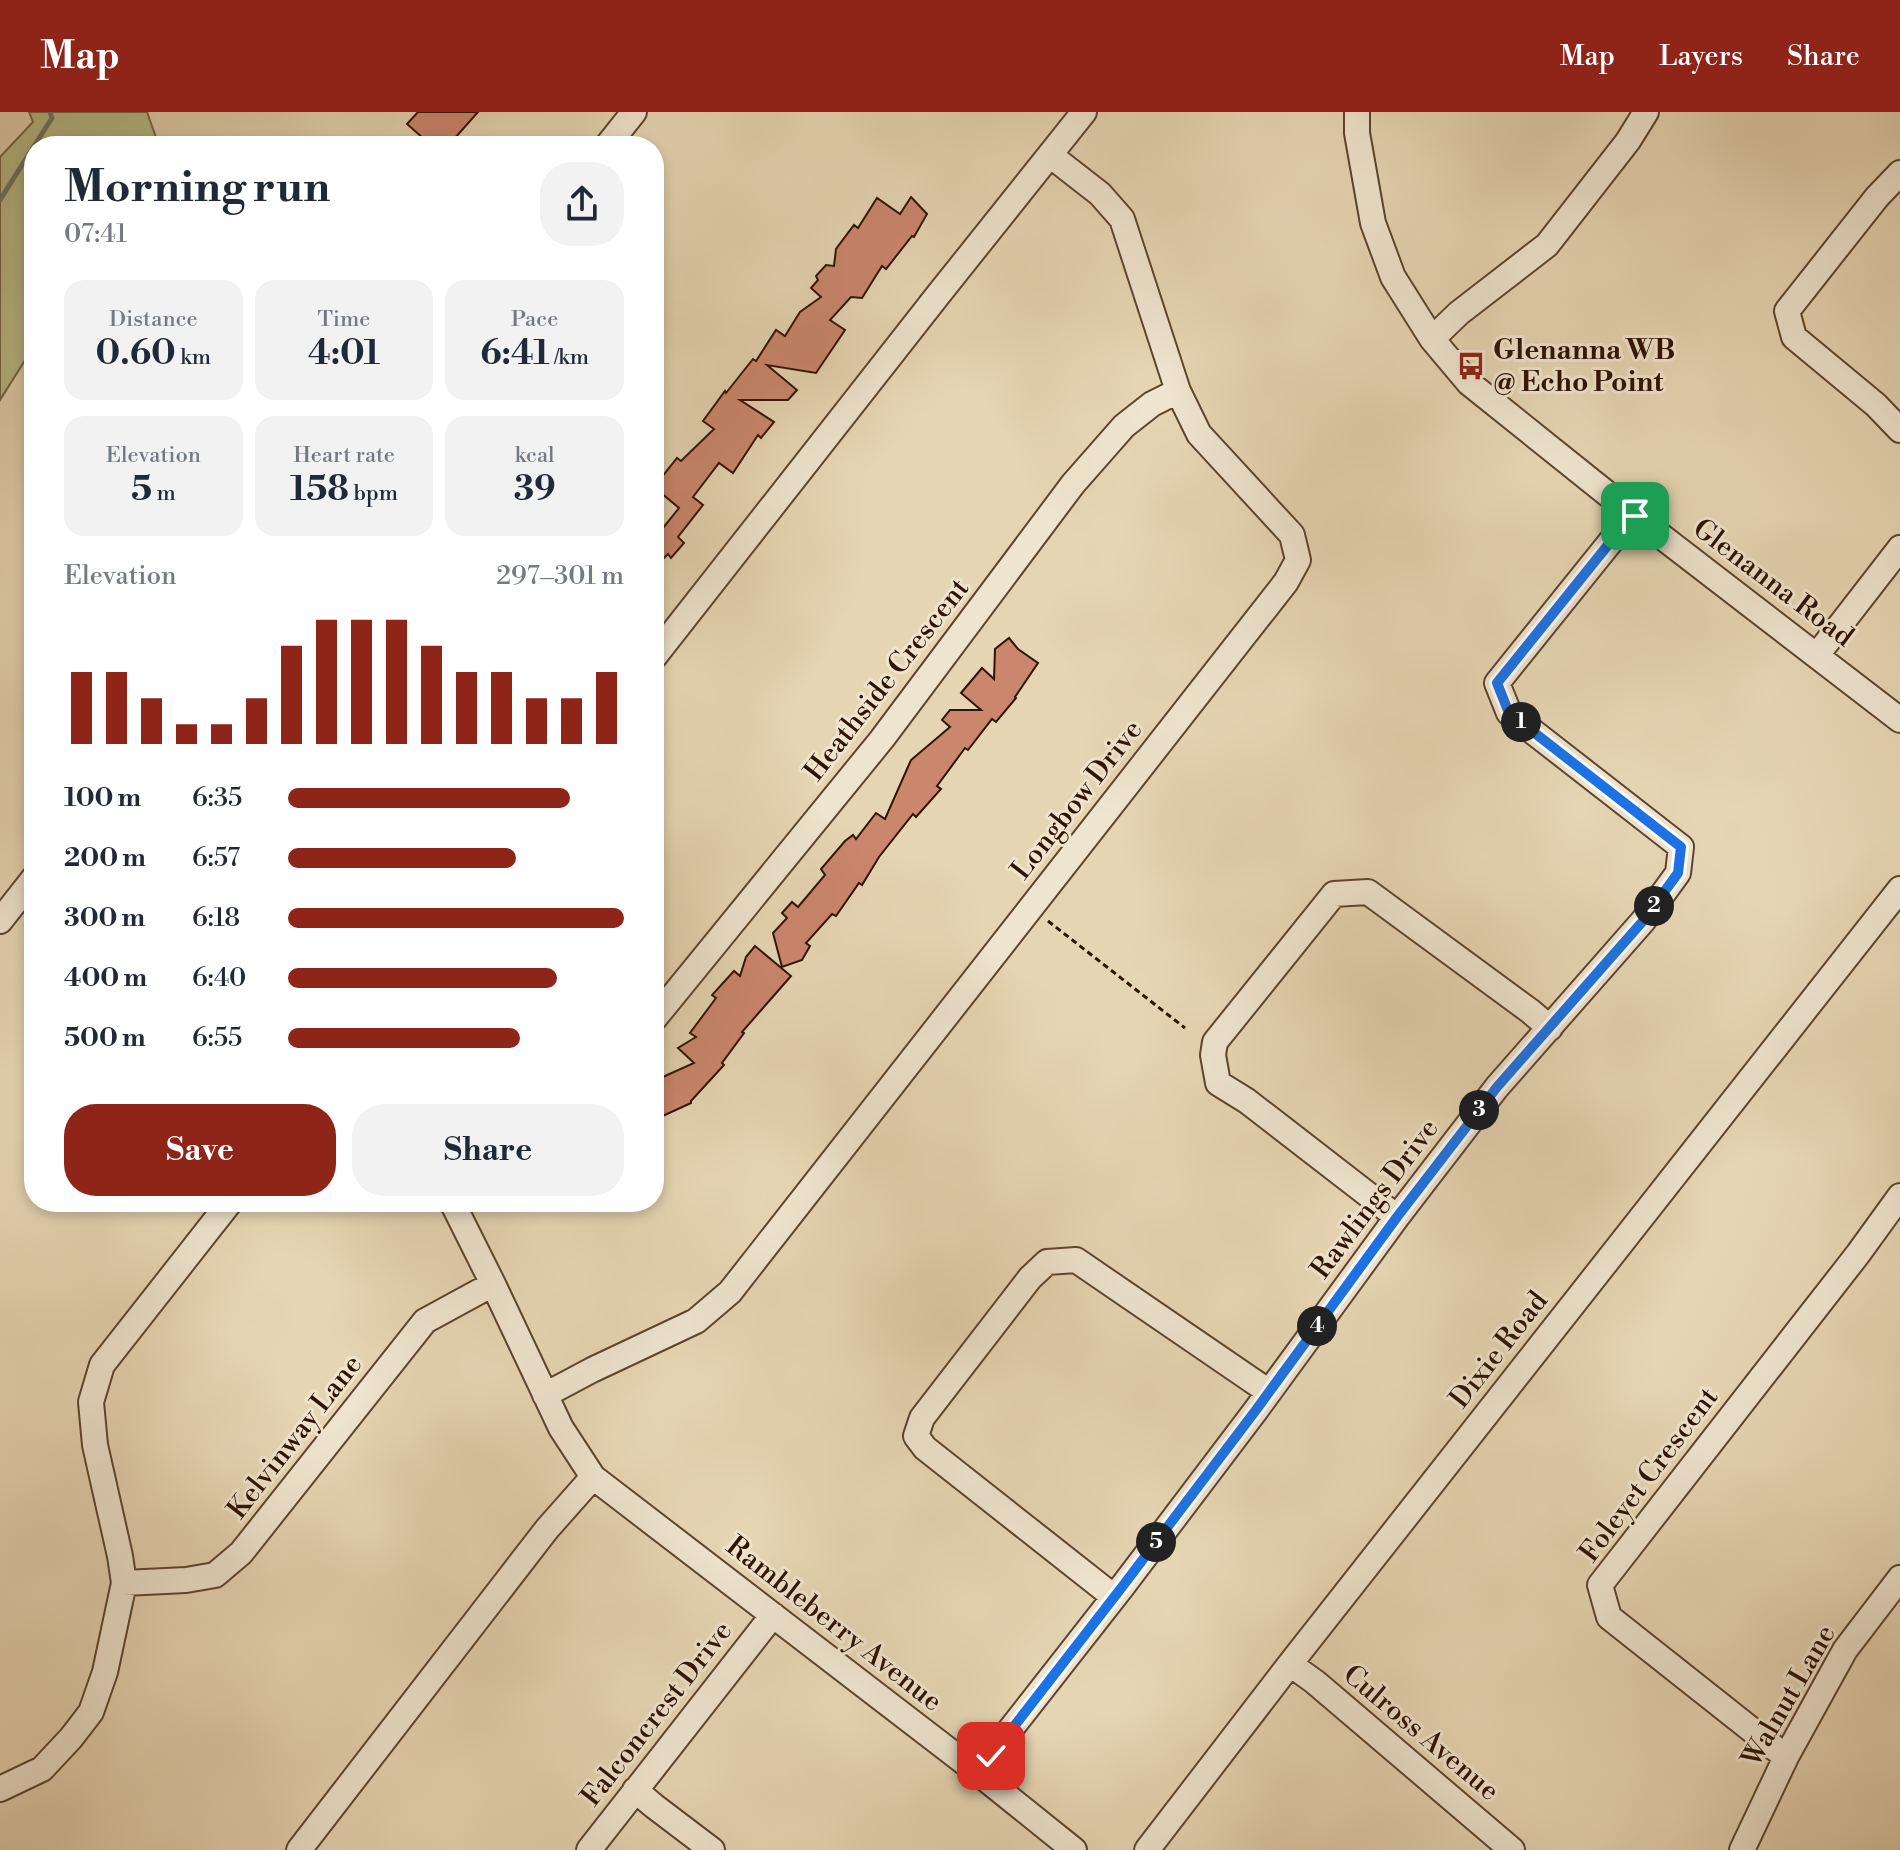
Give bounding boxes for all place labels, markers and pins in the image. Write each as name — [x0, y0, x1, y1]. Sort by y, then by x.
place label: Glenanna WB @ Echo Point — [1493, 333, 1675, 400]
bus stop icon: Glenanna WB @ Echo Point — [1456, 351, 1486, 381]
pin — [1601, 482, 1669, 550]
pin: 1 — [1501, 702, 1541, 742]
pin: 2 — [1634, 886, 1674, 926]
pin: 3 — [1459, 1090, 1499, 1130]
pin: 4 — [1297, 1306, 1337, 1346]
pin: 5 — [1136, 1522, 1176, 1562]
pin — [957, 1722, 1025, 1790]

